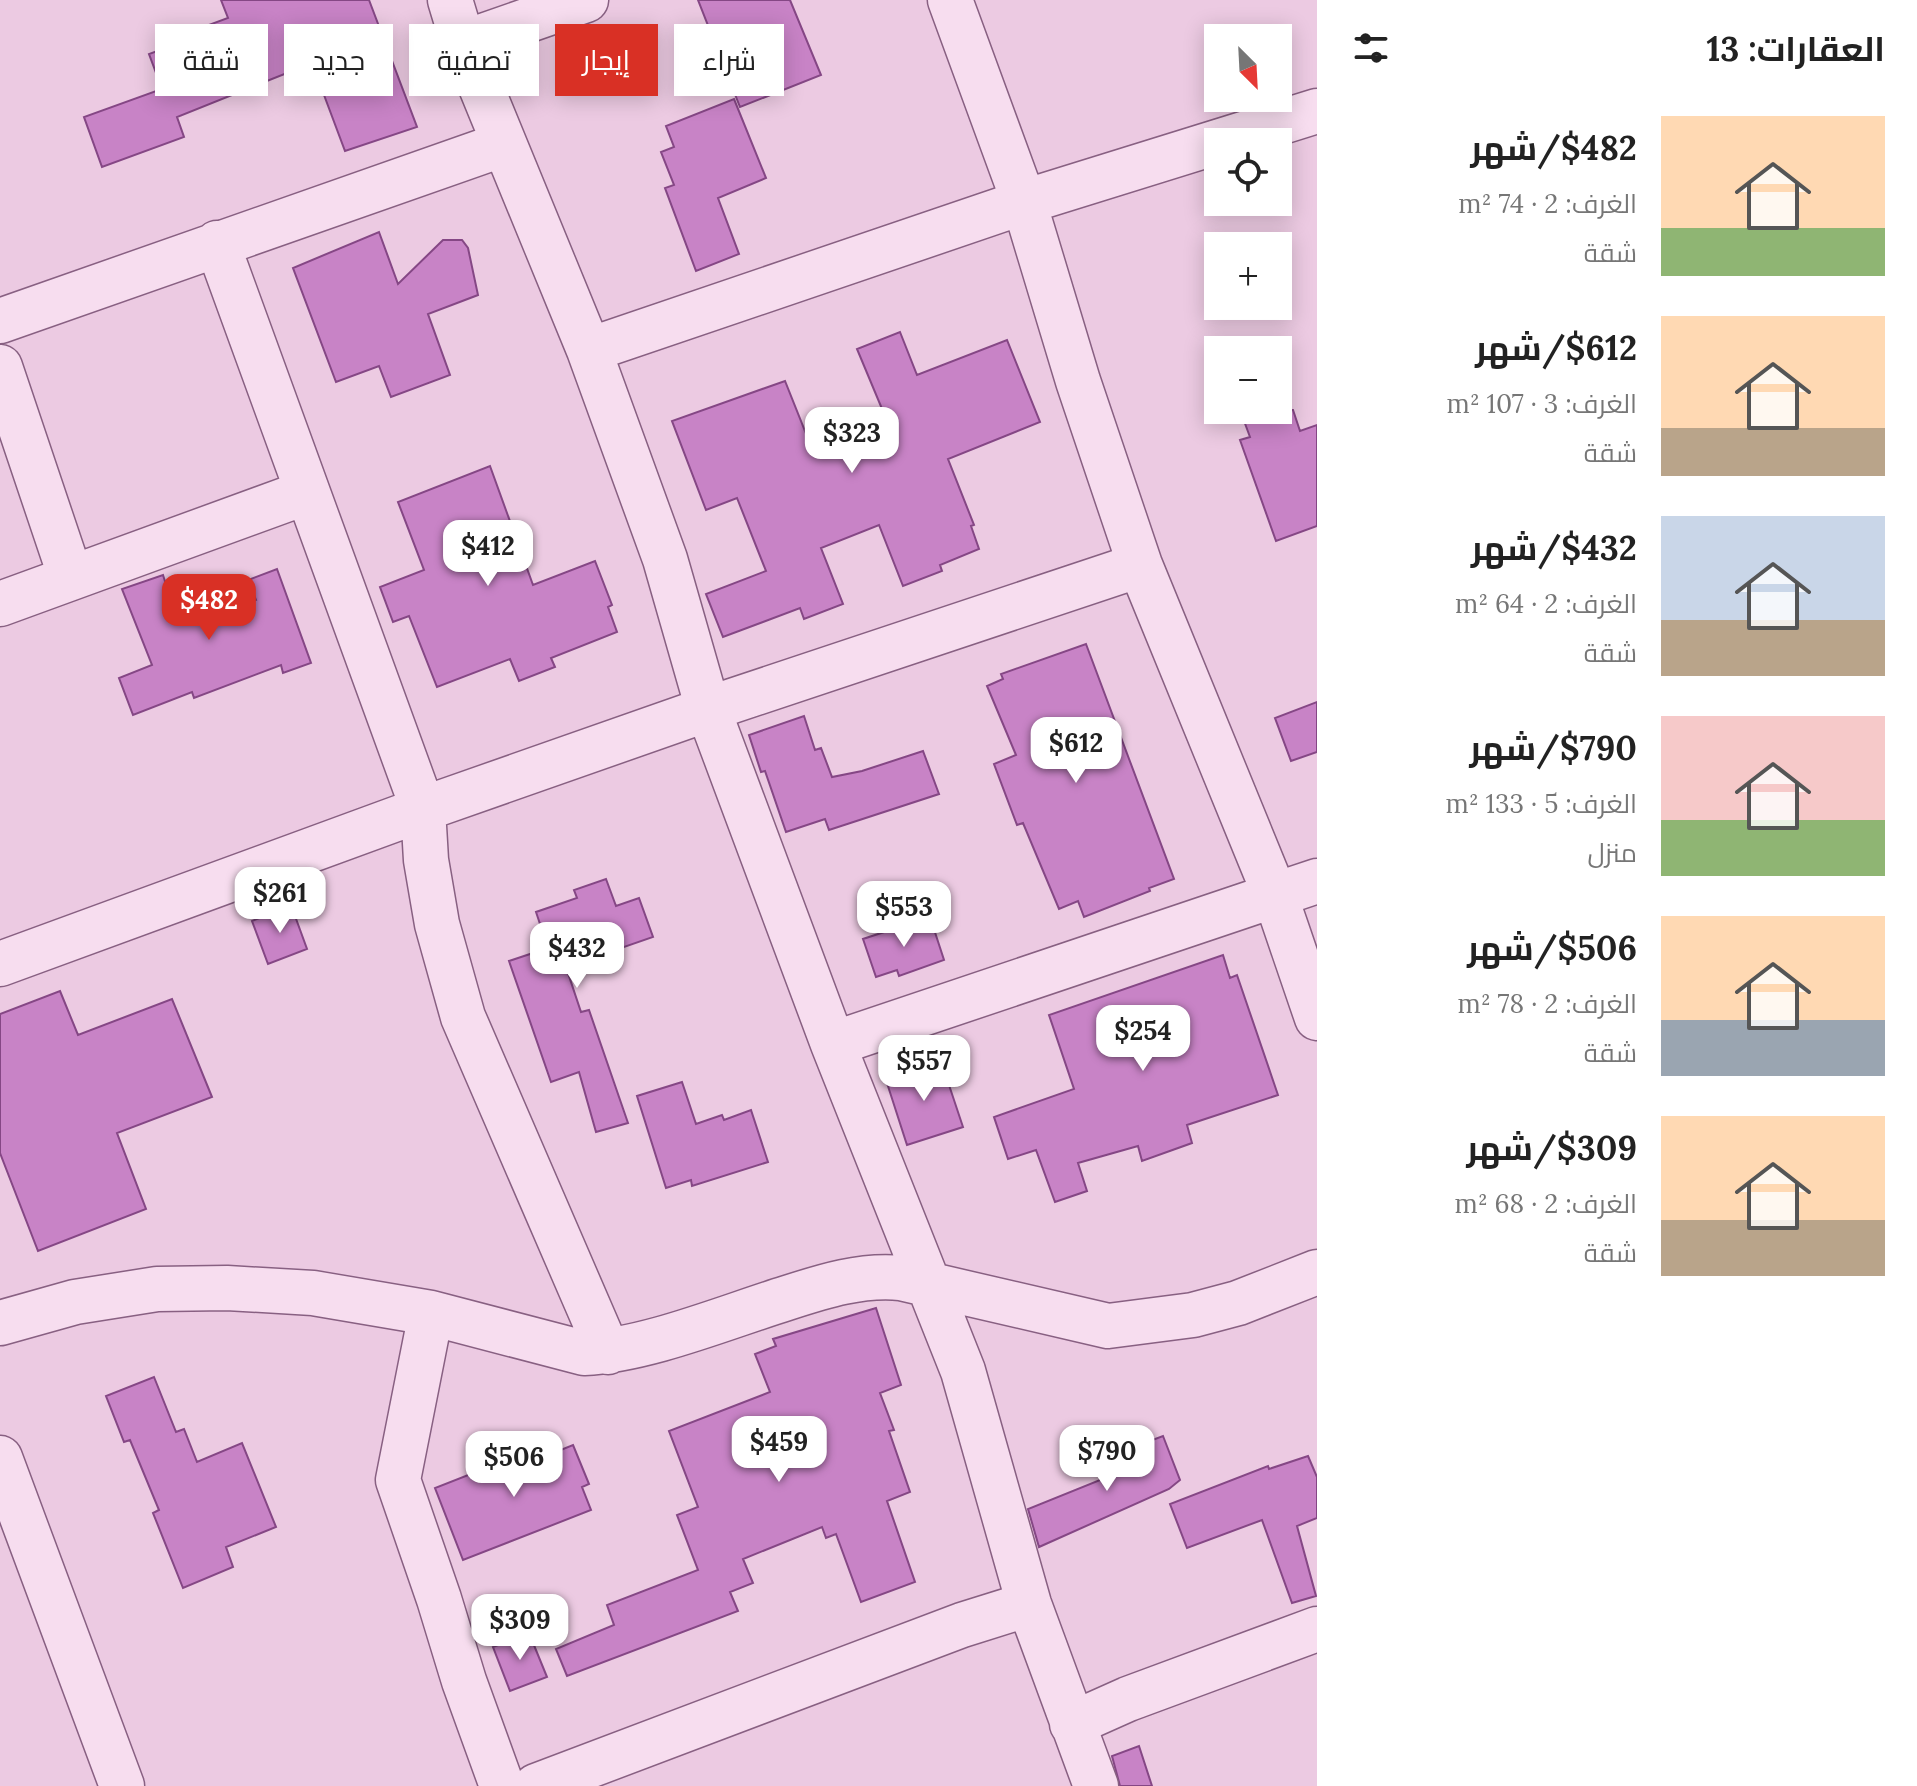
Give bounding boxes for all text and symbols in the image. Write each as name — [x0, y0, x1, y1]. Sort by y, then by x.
chip: شقة — [155, 24, 268, 96]
chip: جديد — [284, 24, 393, 96]
chip: تصفية — [409, 24, 539, 96]
chip: إيجار — [555, 24, 658, 96]
chip: شراء — [674, 24, 784, 96]
north arrow — [1204, 24, 1292, 112]
map controls — [1204, 24, 1292, 424]
icon: filters — [1349, 26, 1393, 70]
text: العقارات: 13 — [1706, 27, 1885, 70]
text: $482/شهر — [1471, 126, 1637, 169]
button: locate — [1204, 128, 1292, 216]
icon: home — [1725, 148, 1821, 244]
text: الغرف: 2 · 74 m² — [1458, 187, 1637, 220]
button: + — [1204, 232, 1292, 320]
text: شقة — [1584, 236, 1637, 269]
text: $612/شهر — [1475, 326, 1637, 369]
button: − — [1204, 336, 1292, 424]
icon: home — [1725, 348, 1821, 444]
text: الغرف: 3 · 107 m² — [1447, 387, 1637, 420]
pin: $323 — [805, 407, 899, 475]
text: $323 — [823, 416, 881, 449]
text: شقة — [1584, 436, 1637, 469]
pin: $412 — [441, 520, 535, 588]
text: $432/شهر — [1471, 526, 1637, 569]
text: $412 — [461, 529, 515, 562]
icon: home — [1725, 548, 1821, 644]
pin: $482 — [162, 574, 256, 642]
text: $482 — [180, 583, 238, 616]
text: الغرف: 2 · 64 m² — [1455, 587, 1637, 620]
text: شقة — [1584, 636, 1637, 669]
pin: $612 — [1029, 717, 1123, 785]
text: $612 — [1049, 726, 1103, 759]
text: $790/شهر — [1470, 726, 1637, 769]
icon: home — [1725, 748, 1821, 844]
text: الغرف: 5 · 133 m² — [1445, 787, 1637, 820]
text: منزل — [1588, 836, 1637, 869]
pin: $261 — [233, 867, 327, 935]
text: $261 — [253, 876, 307, 909]
pin: $553 — [857, 881, 951, 949]
text: $553 — [875, 890, 933, 923]
pin: $432 — [530, 922, 624, 990]
text: $506/شهر — [1467, 926, 1637, 969]
text: $432 — [548, 931, 606, 964]
icon: home — [1725, 948, 1821, 1044]
text: الغرف: 2 · 78 m² — [1457, 987, 1637, 1020]
pin: $254 — [1096, 1005, 1190, 1073]
text: $254 — [1114, 1014, 1172, 1047]
pin: $557 — [877, 1035, 971, 1103]
text: شقة — [1584, 1036, 1637, 1069]
text: $557 — [896, 1044, 952, 1077]
text: $309/شهر — [1466, 1126, 1637, 1169]
icon: home — [1725, 1148, 1821, 1244]
text: الغرف: 2 · 68 m² — [1454, 1187, 1637, 1220]
text: شقة — [1584, 1236, 1637, 1269]
pin: $459 — [732, 1416, 826, 1484]
text: $459 — [750, 1425, 808, 1458]
pin: $790 — [1060, 1425, 1154, 1493]
pin: $506 — [467, 1431, 561, 1499]
text: $790 — [1078, 1434, 1137, 1467]
text: $506 — [484, 1440, 544, 1473]
pin: $309 — [473, 1594, 567, 1662]
text: $309 — [489, 1603, 551, 1636]

